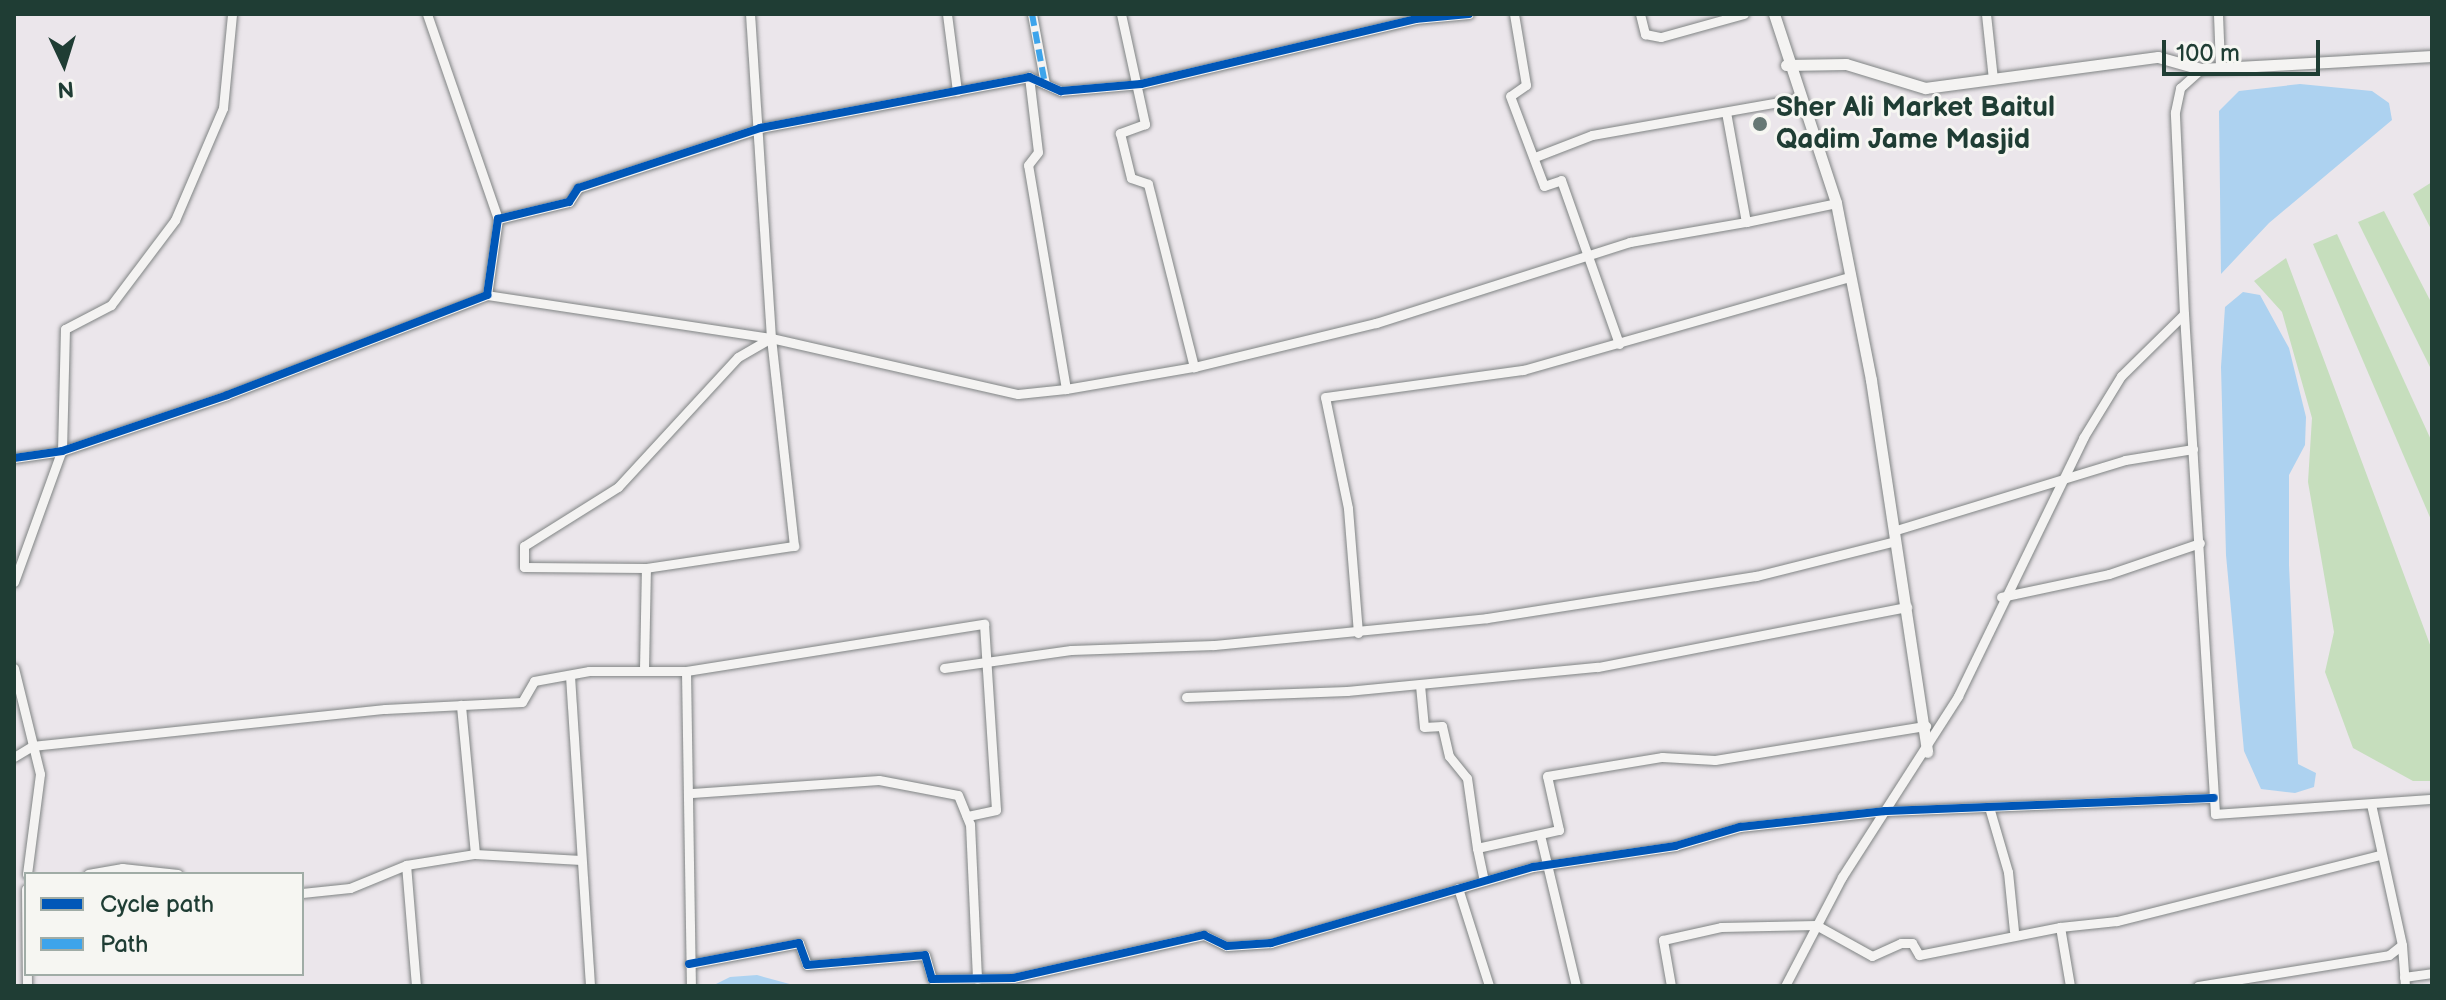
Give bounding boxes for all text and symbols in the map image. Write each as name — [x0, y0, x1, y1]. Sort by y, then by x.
north arrow — [24, 24, 104, 104]
scale bar — [2166, 24, 2324, 74]
text: 100 m — [2176, 39, 2240, 68]
text: N — [57, 74, 75, 102]
place label: Sher Ali Market Baitul Qadim Jame Masjid — [1776, 91, 2055, 157]
marker: Sher Ali Market Baitul Qadim Jame Masjid — [1751, 115, 1769, 133]
legend — [24, 872, 304, 976]
text: Cycle path — [100, 890, 214, 919]
text: Path — [100, 930, 148, 959]

